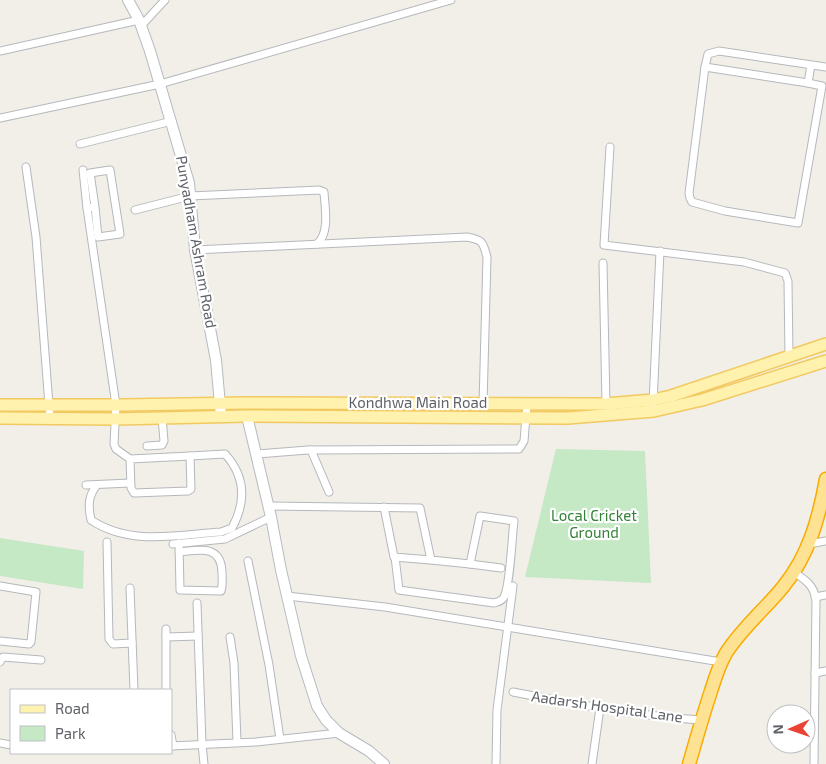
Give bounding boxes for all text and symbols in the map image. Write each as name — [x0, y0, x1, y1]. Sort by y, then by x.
street label: Punyadham Ashram Road — [173, 154, 221, 329]
street label: Kondhwa Main Road — [349, 393, 487, 411]
park label: Local Cricket Ground — [551, 506, 637, 541]
street label: Aadarsh Hospital Lane — [530, 686, 684, 726]
legend — [10, 689, 172, 754]
text: Road — [55, 699, 90, 717]
north arrow — [766, 704, 816, 754]
text: Park — [55, 724, 86, 742]
text: N — [769, 724, 786, 735]

